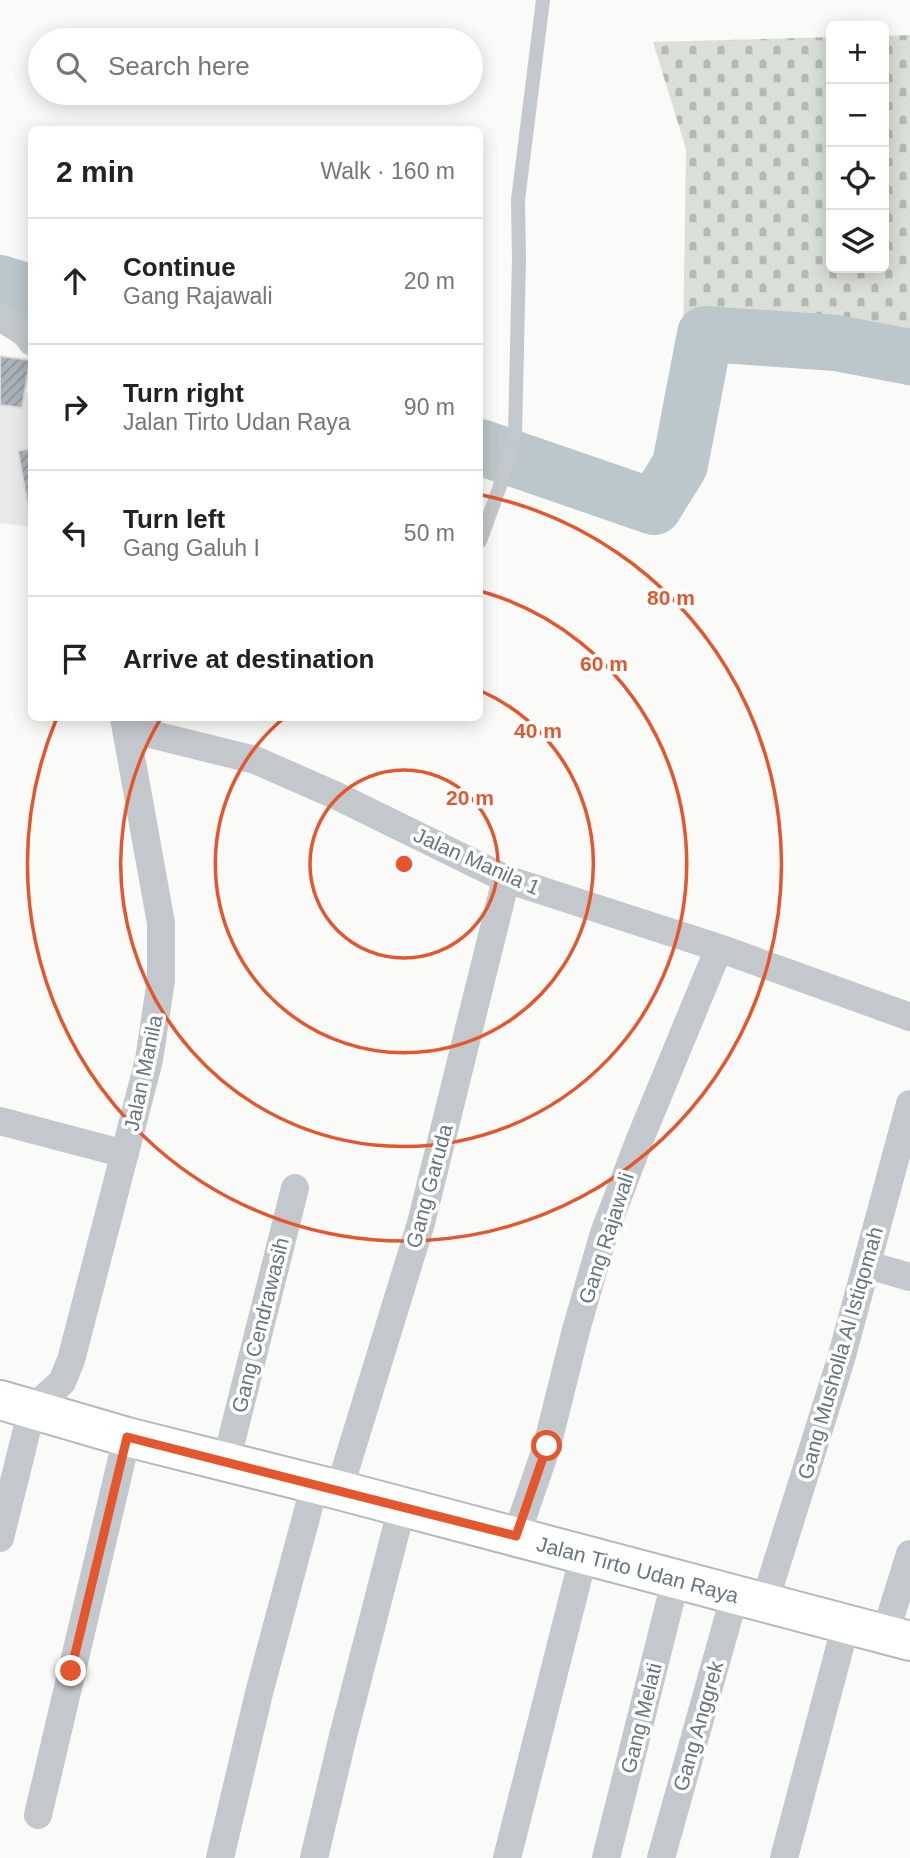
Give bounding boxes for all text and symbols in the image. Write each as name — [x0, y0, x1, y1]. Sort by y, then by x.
map controls — [826, 21, 889, 273]
button: + — [826, 21, 889, 84]
search box — [28, 28, 483, 105]
icon: search — [52, 48, 90, 86]
text: Search here — [108, 51, 250, 81]
button: − — [826, 84, 889, 147]
button: locate — [826, 147, 889, 210]
text: 2 min — [56, 155, 134, 188]
text: Walk · 160 m — [320, 158, 455, 184]
button: layers — [826, 210, 889, 273]
text: Continue — [123, 252, 236, 282]
icon: ahead — [56, 262, 94, 300]
text: 20 m — [404, 268, 455, 294]
text: Gang Rajawali — [123, 283, 273, 309]
text: Turn right — [123, 378, 244, 408]
icon: right — [56, 388, 94, 426]
text: 90 m — [404, 394, 455, 420]
text: Jalan Tirto Udan Raya — [123, 409, 351, 435]
text: Turn left — [123, 504, 225, 534]
icon: left — [56, 514, 94, 552]
text: 50 m — [404, 520, 455, 546]
text: Gang Galuh I — [123, 535, 260, 561]
text: 80 m — [647, 586, 695, 609]
icon: arrive — [56, 640, 94, 678]
text: Arrive at destination — [123, 644, 374, 674]
text: 60 m — [580, 652, 628, 675]
text: 40 m — [514, 719, 562, 742]
text: 20 m — [446, 786, 494, 809]
street label: Jalan Manila 1 — [410, 823, 544, 899]
centre of rings — [392, 852, 416, 876]
street label: Jalan Manila — [119, 1013, 167, 1133]
street label: Gang Garuda — [401, 1121, 457, 1250]
street label: Gang Rajawali — [574, 1169, 638, 1307]
street label: Gang Musholla Al Istiqomah — [793, 1224, 887, 1482]
street label: Gang Cendrawasih — [227, 1235, 293, 1415]
route start — [531, 1430, 562, 1461]
street label: Jalan Tirto Udan Raya — [534, 1531, 742, 1607]
route end — [55, 1655, 86, 1686]
street label: Gang Anggrek — [668, 1658, 728, 1794]
street label: Gang Melati — [616, 1660, 666, 1776]

